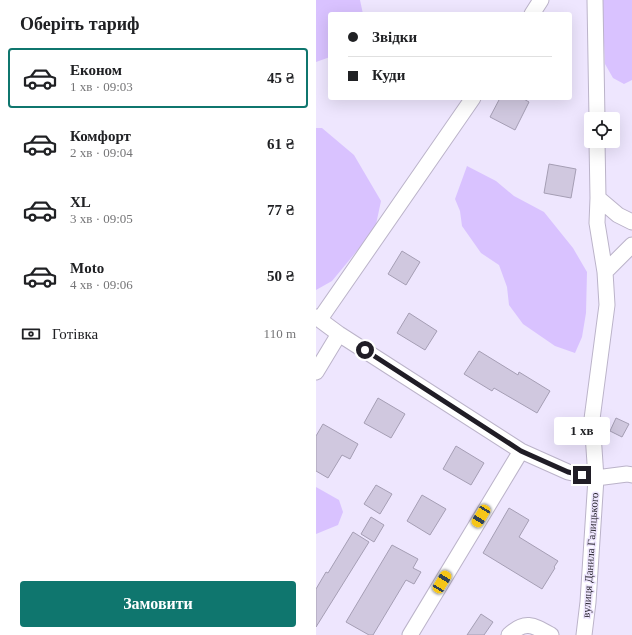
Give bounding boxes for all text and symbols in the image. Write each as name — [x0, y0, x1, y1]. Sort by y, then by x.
text: Оберіть тариф — [20, 14, 140, 34]
text: Звідки — [372, 29, 417, 45]
icon: car — [22, 60, 58, 96]
text: Економ — [70, 62, 122, 78]
text: Куди — [372, 67, 405, 83]
text: 45 ₴ — [267, 70, 294, 86]
text: 1 хв · 09:03 — [70, 79, 133, 94]
map controls — [584, 112, 620, 148]
button: locate — [584, 112, 620, 148]
icon: car — [22, 126, 58, 162]
text: Комфорт — [70, 128, 131, 144]
text: 61 ₴ — [267, 136, 294, 152]
text: 2 хв · 09:04 — [70, 145, 133, 160]
icon: car — [22, 192, 58, 228]
text: XL — [70, 194, 91, 210]
text: 77 ₴ — [267, 202, 294, 218]
text: 3 хв · 09:05 — [70, 211, 133, 226]
icon: car — [22, 258, 58, 294]
text: Moto — [70, 260, 104, 276]
text: 50 ₴ — [267, 268, 294, 284]
text: 4 хв · 09:06 — [70, 277, 133, 292]
icon: cash — [20, 323, 42, 345]
text: Готівка — [52, 326, 98, 342]
text: 110 m — [264, 326, 296, 341]
route start — [356, 341, 374, 359]
callout: 1 хв — [554, 417, 610, 445]
text: 1 хв — [570, 423, 594, 438]
route end — [573, 466, 591, 484]
street label: вулиця Данила Галицького — [580, 491, 600, 618]
car — [470, 503, 492, 529]
car — [431, 569, 453, 595]
button: Замовити — [20, 581, 296, 627]

